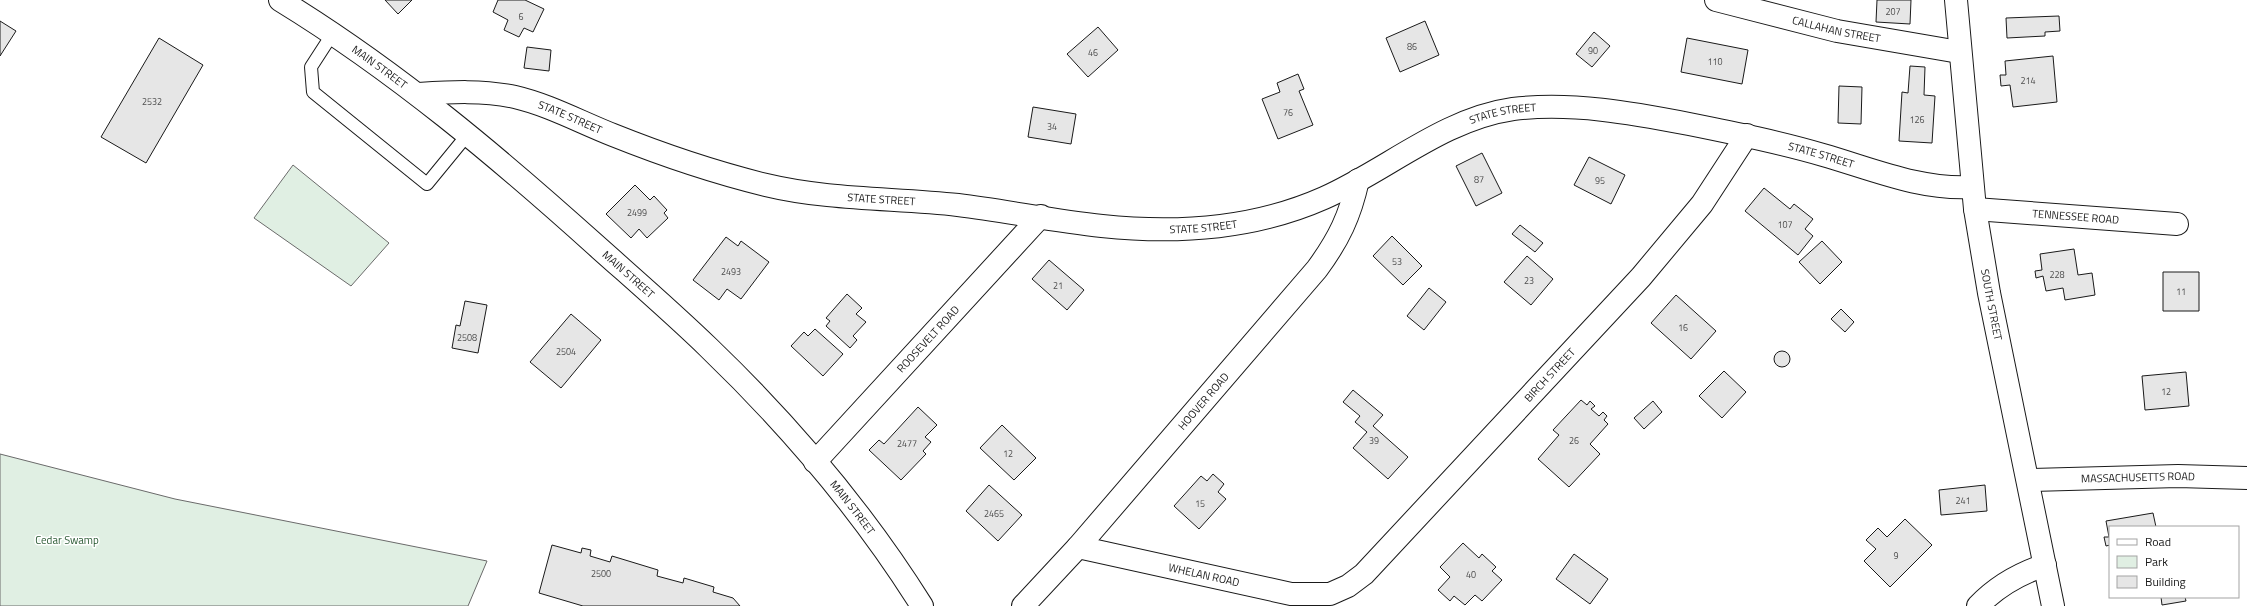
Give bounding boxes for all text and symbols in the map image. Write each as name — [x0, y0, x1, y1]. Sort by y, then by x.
house number: 207 — [1885, 5, 1901, 18]
house number: 6 — [518, 10, 524, 23]
street label: CALLAHAN STREET — [1791, 12, 1882, 46]
house number: 86 — [1407, 40, 1417, 53]
street label: MAIN STREET — [349, 41, 411, 93]
house number: 90 — [1588, 44, 1598, 57]
house number: 46 — [1088, 46, 1098, 59]
house number: 110 — [1707, 55, 1723, 68]
house number: 214 — [2020, 74, 2036, 87]
house number: 2532 — [142, 95, 162, 108]
street label: STATE STREET — [536, 96, 605, 138]
street label: STATE STREET — [1467, 99, 1537, 128]
house number: 76 — [1283, 106, 1293, 119]
house number: 126 — [1909, 113, 1925, 126]
house number: 34 — [1047, 120, 1057, 133]
street label: STATE STREET — [1786, 138, 1856, 172]
house number: 87 — [1474, 173, 1484, 186]
house number: 95 — [1595, 174, 1605, 187]
street label: STATE STREET — [847, 189, 916, 209]
street label: TENNESSEE ROAD — [2032, 205, 2120, 228]
house number: 2499 — [627, 206, 647, 219]
street label: STATE STREET — [1169, 216, 1239, 237]
house number: 107 — [1777, 218, 1793, 231]
street label: MAIN STREET — [599, 247, 658, 302]
house number: 53 — [1392, 255, 1402, 268]
house number: 2493 — [721, 265, 741, 278]
street label: SOUTH STREET — [1977, 268, 2007, 342]
house number: 228 — [2049, 268, 2065, 281]
house number: 23 — [1524, 274, 1534, 287]
house number: 21 — [1053, 279, 1063, 292]
house number: 11 — [2176, 285, 2186, 298]
street label: ROOSEVELT ROAD — [893, 302, 963, 376]
house number: 16 — [1678, 321, 1688, 334]
house number: 2508 — [457, 331, 477, 344]
street label: BIRCH STREET — [1520, 344, 1579, 406]
house number: 2504 — [556, 345, 576, 358]
street label: HOOVER ROAD — [1174, 369, 1233, 433]
house number: 12 — [2161, 385, 2171, 398]
house number: 39 — [1369, 434, 1379, 447]
house number: 26 — [1569, 434, 1579, 447]
house number: 2477 — [897, 437, 917, 450]
house number: 12 — [1003, 447, 1013, 460]
street label: MASSACHUSETTS ROAD — [2081, 468, 2195, 487]
street label: MAIN STREET — [826, 477, 879, 538]
house number: 241 — [1955, 494, 1971, 507]
house number: 15 — [1195, 497, 1205, 510]
house number: 2465 — [984, 507, 1004, 520]
legend — [2109, 526, 2239, 598]
park label: Cedar Swamp — [35, 532, 99, 548]
text: Road — [2145, 532, 2171, 551]
house number: 9 — [1893, 549, 1899, 562]
text: Park — [2145, 552, 2168, 571]
street label: WHELAN ROAD — [1167, 559, 1241, 590]
house number: 2500 — [591, 567, 611, 580]
house number: 40 — [1466, 568, 1476, 581]
text: Building — [2145, 572, 2186, 591]

